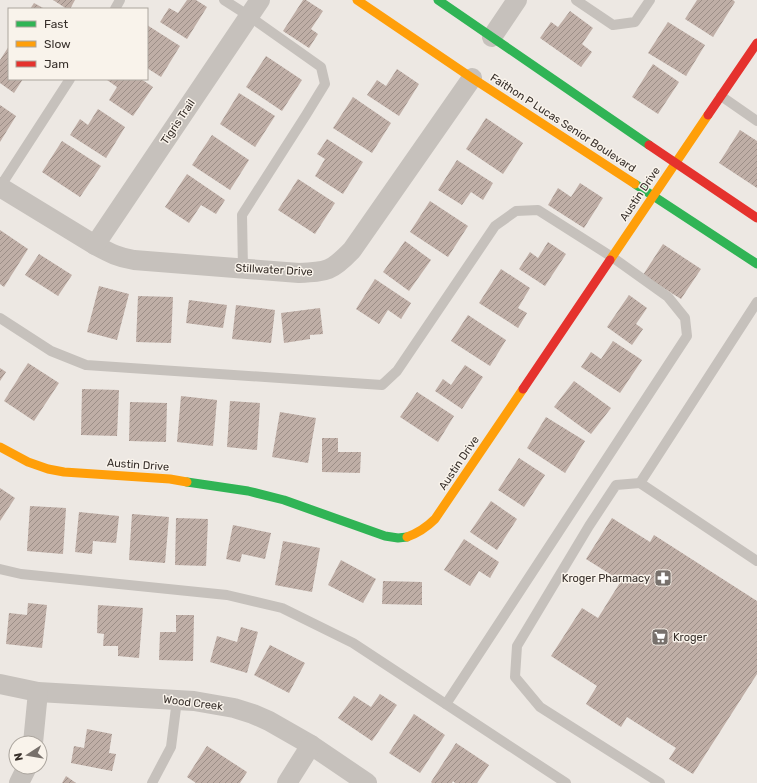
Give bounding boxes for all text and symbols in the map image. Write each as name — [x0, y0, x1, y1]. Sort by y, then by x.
legend — [8, 8, 148, 80]
text: Fast — [44, 17, 68, 31]
text: Slow — [44, 37, 71, 51]
text: Jam — [44, 57, 69, 71]
street label: Faithon P Lucas Senior Boulevard — [488, 71, 638, 175]
street label: Tigris Trail — [158, 97, 198, 147]
street label: Austin Drive — [617, 165, 663, 223]
street label: Stillwater Drive — [235, 261, 313, 279]
street label: Austin Drive — [436, 434, 482, 492]
street label: Austin Drive — [106, 456, 170, 474]
pharmacy icon: Kroger Pharmacy — [653, 568, 673, 588]
place label: Kroger Pharmacy — [562, 572, 650, 585]
supermarket icon: Kroger — [650, 627, 670, 647]
place label: Kroger — [673, 631, 708, 644]
street label: Wood Creek — [163, 693, 224, 713]
north arrow — [8, 735, 48, 775]
text: N — [12, 752, 26, 762]

